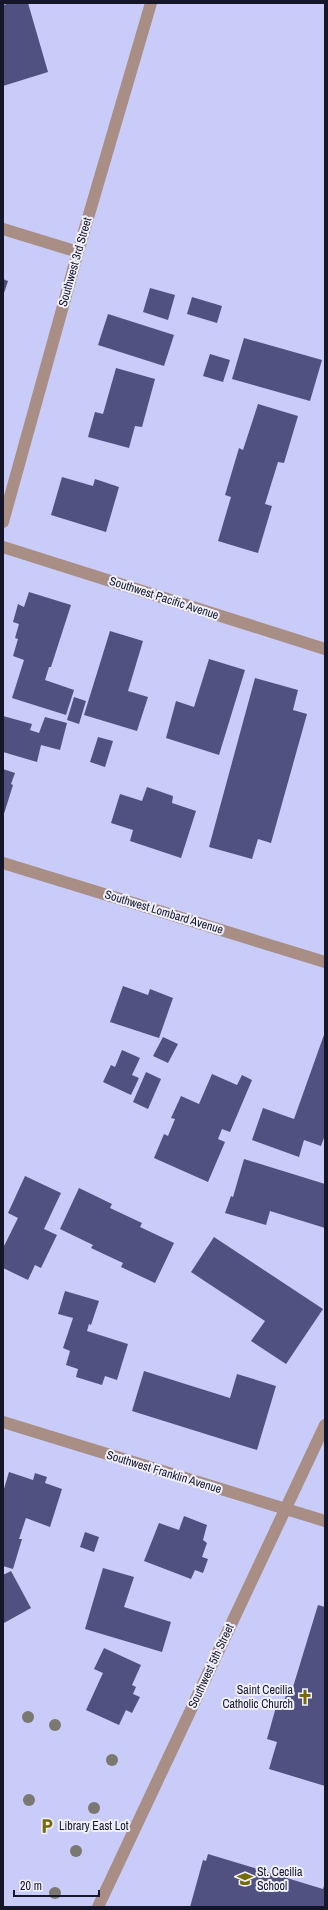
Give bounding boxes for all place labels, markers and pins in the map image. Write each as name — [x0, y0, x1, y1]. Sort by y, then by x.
place label: Saint Cecilia Catholic Church — [222, 1682, 294, 1712]
church icon: Saint Cecilia Catholic Church — [296, 1688, 314, 1706]
parking icon: Library East Lot — [38, 1817, 56, 1835]
place label: Library East Lot — [59, 1818, 129, 1834]
place label: St. Cecilia School — [257, 1864, 303, 1894]
school or university icon: St. Cecilia School — [236, 1870, 254, 1888]

